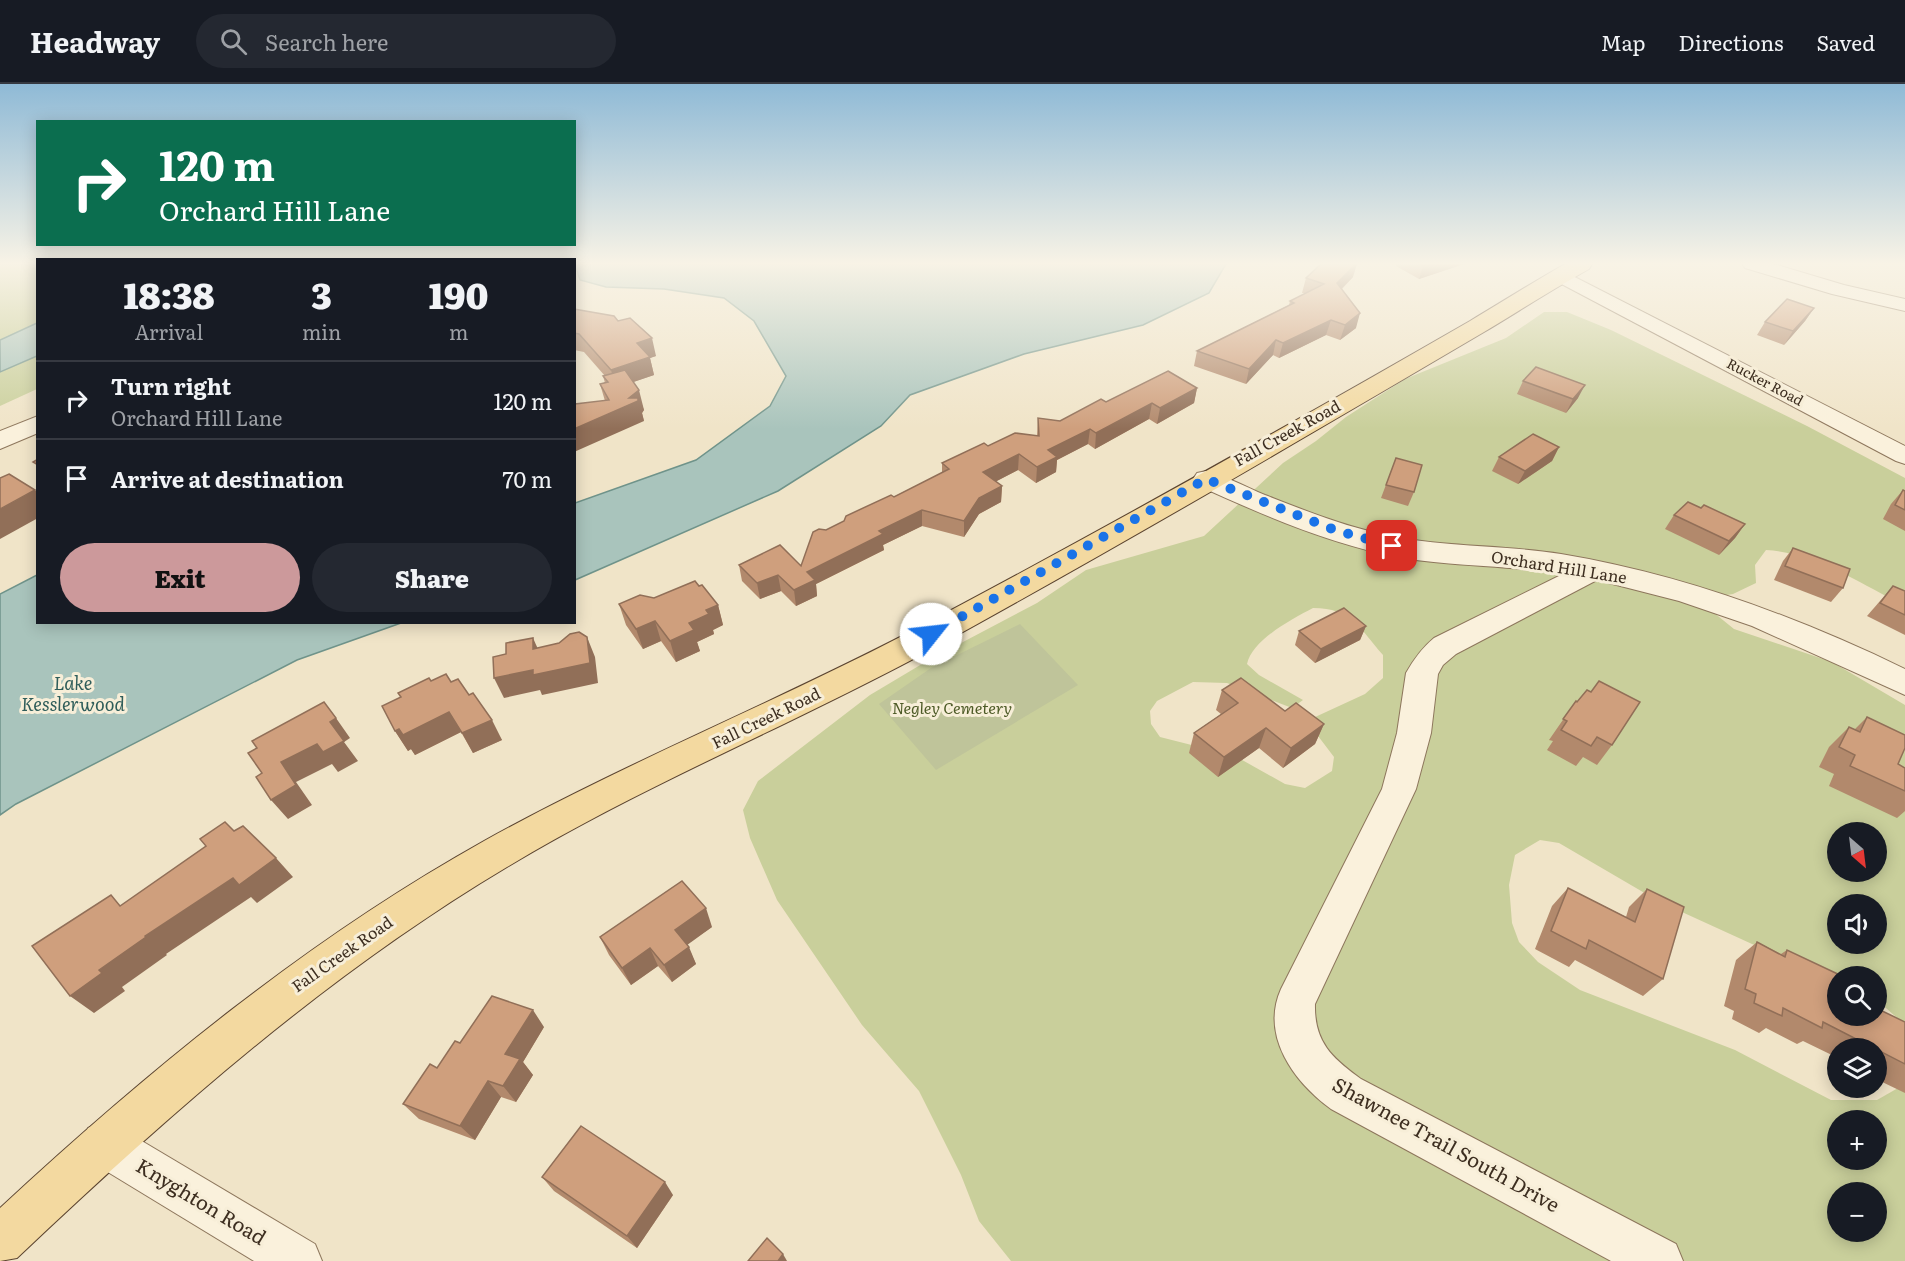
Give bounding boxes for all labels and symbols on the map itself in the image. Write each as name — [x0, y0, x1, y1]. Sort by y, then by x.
street label: Rucker Road — [1724, 353, 1808, 410]
street label: Fall Creek Road — [1229, 393, 1344, 471]
pin — [1366, 520, 1417, 571]
street label: Orchard Hill Lane — [1490, 543, 1629, 589]
position arrow — [899, 602, 963, 666]
water label: Lake Kesslerwood — [21, 669, 125, 717]
street label: Fall Creek Road — [707, 680, 824, 754]
park label: Negley Cemetery — [892, 695, 1012, 719]
north arrow — [1827, 822, 1887, 882]
street label: Fall Creek Road — [286, 909, 397, 997]
street label: Shawnee Trail South Drive — [1328, 1068, 1566, 1218]
street label: Knyghton Road — [131, 1150, 273, 1251]

